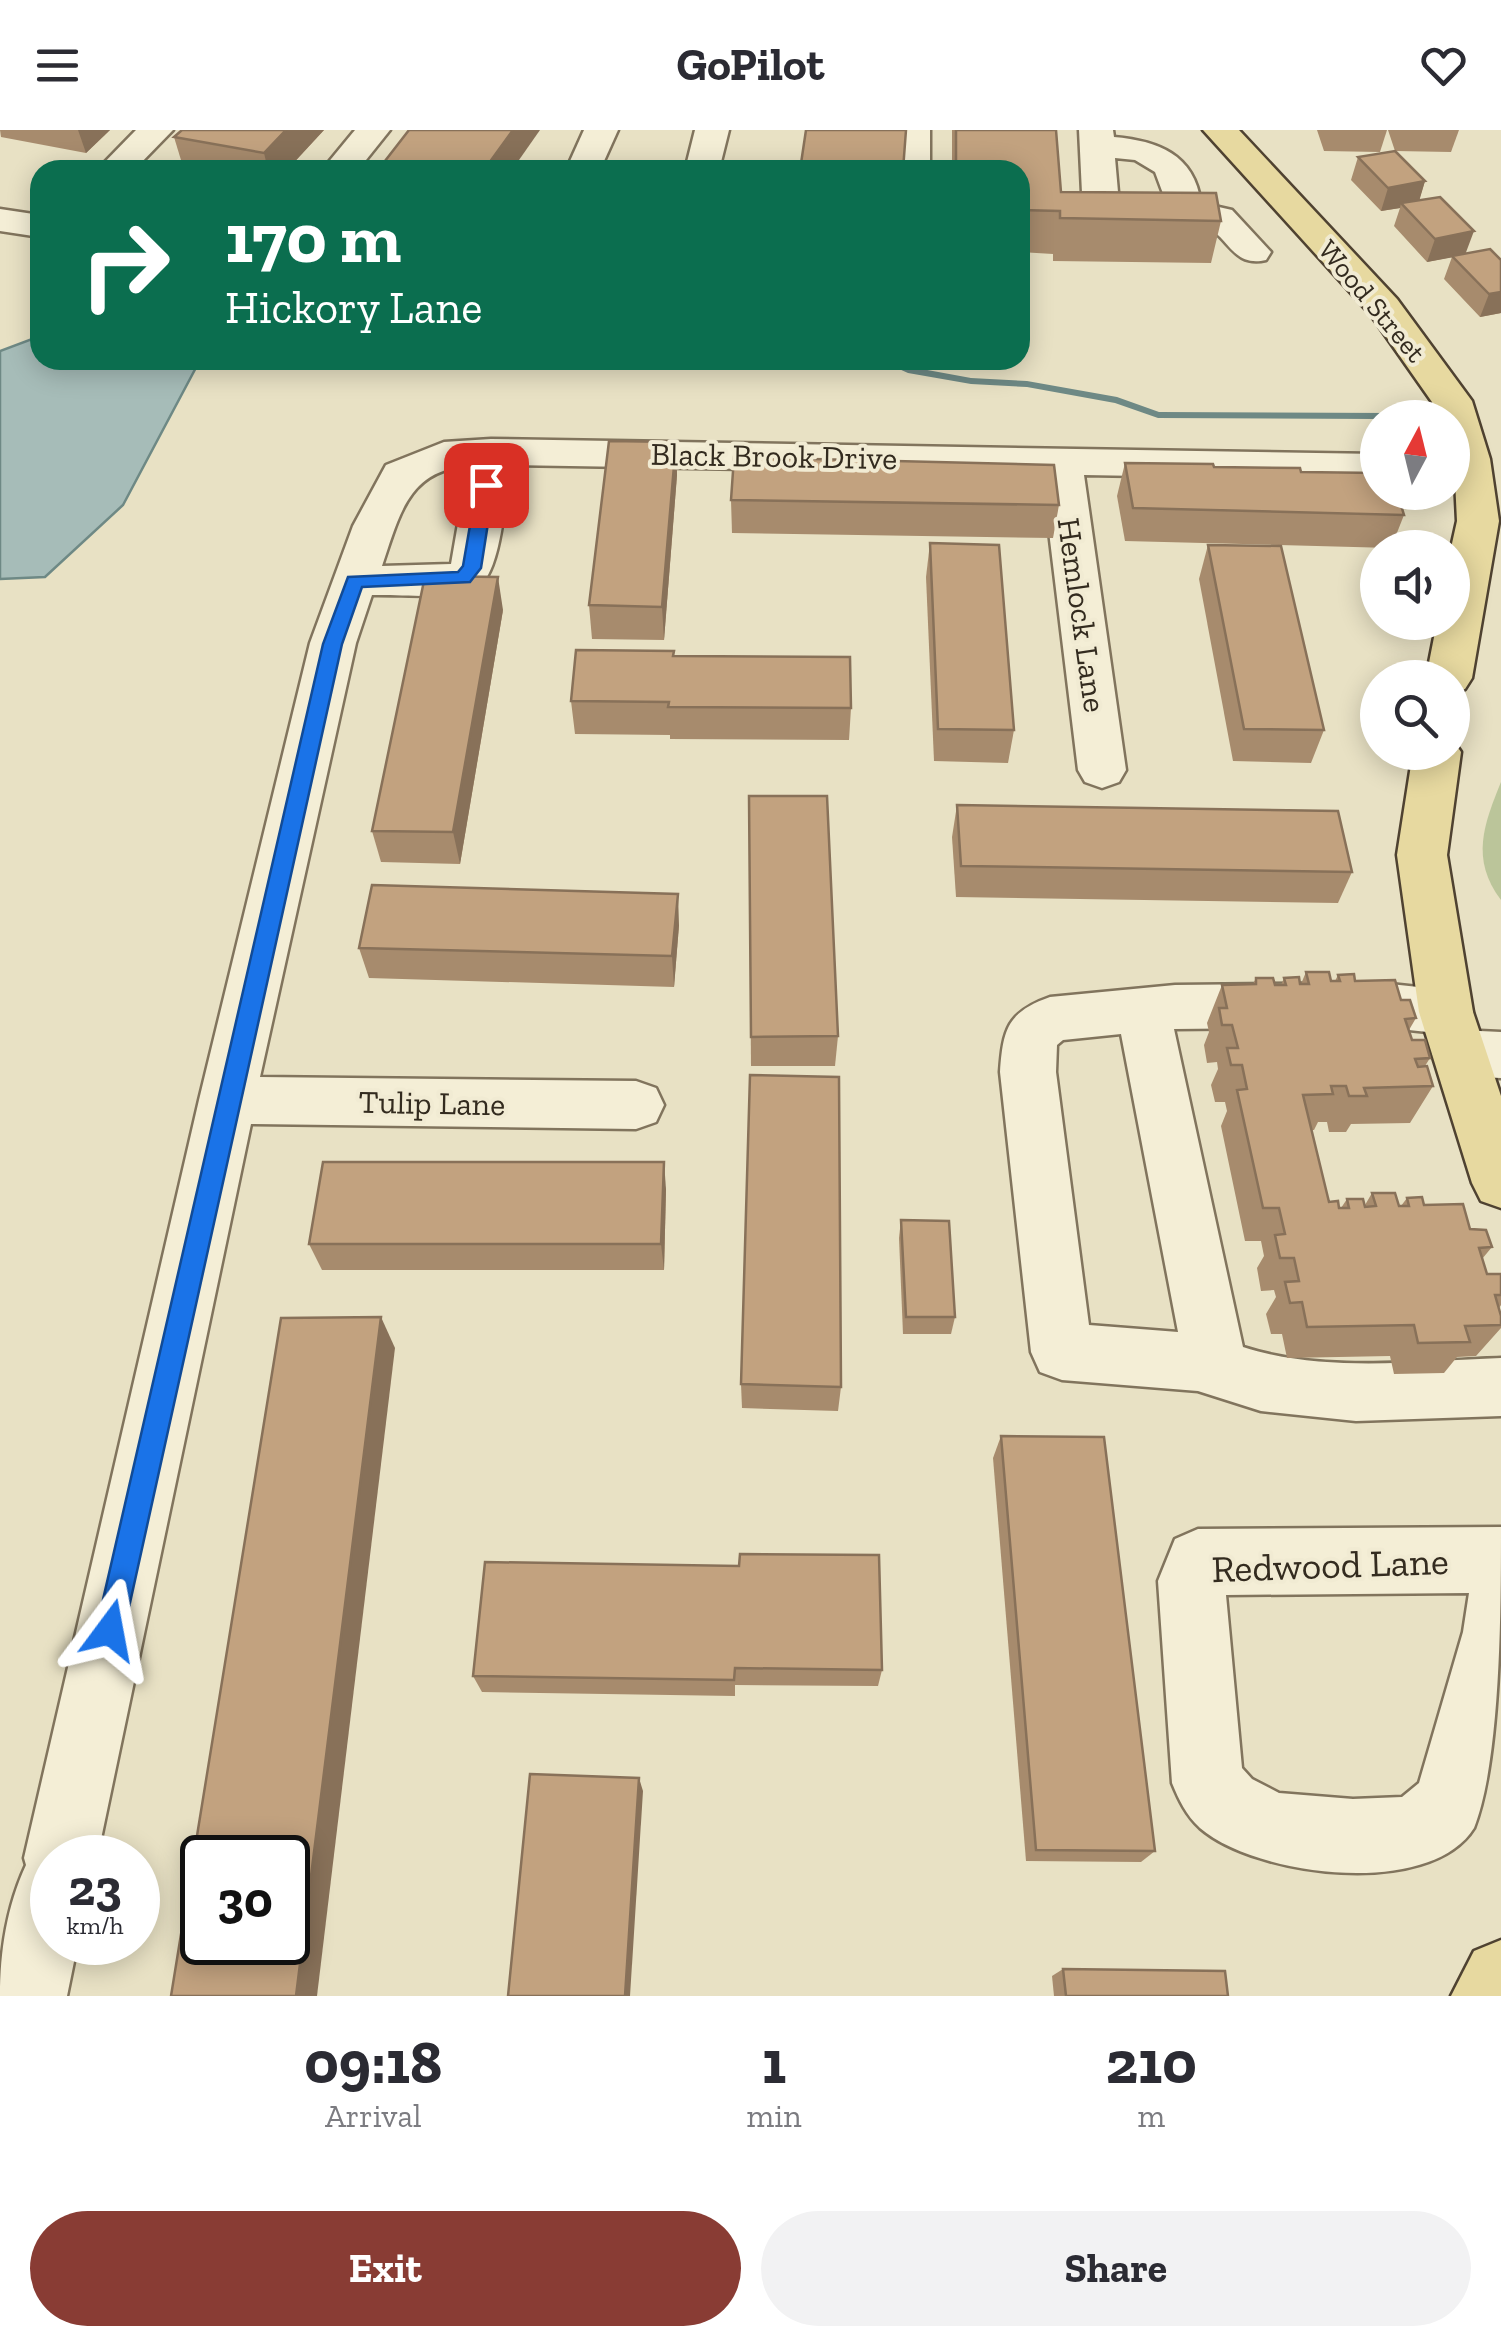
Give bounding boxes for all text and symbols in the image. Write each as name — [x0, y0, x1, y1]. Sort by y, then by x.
icon: menu — [30, 38, 85, 93]
text: GoPilot — [677, 38, 824, 92]
icon: heart — [1416, 38, 1471, 93]
text: 170 m — [225, 196, 401, 280]
icon: right — [60, 200, 190, 330]
street label: Wood Street — [1311, 233, 1433, 369]
text: Hickory Lane — [225, 281, 482, 335]
north arrow — [1360, 400, 1470, 510]
map controls — [1360, 400, 1470, 770]
street label: Black Brook Drive — [650, 435, 898, 477]
pin — [444, 443, 529, 528]
icon: arrive — [459, 458, 514, 513]
street label: Hemlock Lane — [1050, 515, 1114, 715]
button: sound — [1360, 530, 1470, 640]
button: search — [1360, 660, 1470, 770]
street label: Tulip Lane — [358, 1083, 506, 1123]
street label: Redwood Lane — [1211, 1538, 1449, 1592]
position arrow — [58, 1578, 162, 1682]
speed limit sign: 30 — [180, 1835, 310, 1965]
text: 23 — [68, 1858, 122, 1918]
text: km/h — [66, 1910, 124, 1940]
text: 09:18 — [304, 2026, 442, 2098]
text: 1 — [762, 2026, 786, 2098]
text: 210 — [1106, 2026, 1197, 2098]
text: Arrival — [325, 2097, 421, 2135]
text: min — [747, 2097, 801, 2135]
text: m — [1137, 2097, 1165, 2135]
button: Exit — [30, 2211, 741, 2326]
button: Share — [761, 2211, 1471, 2326]

